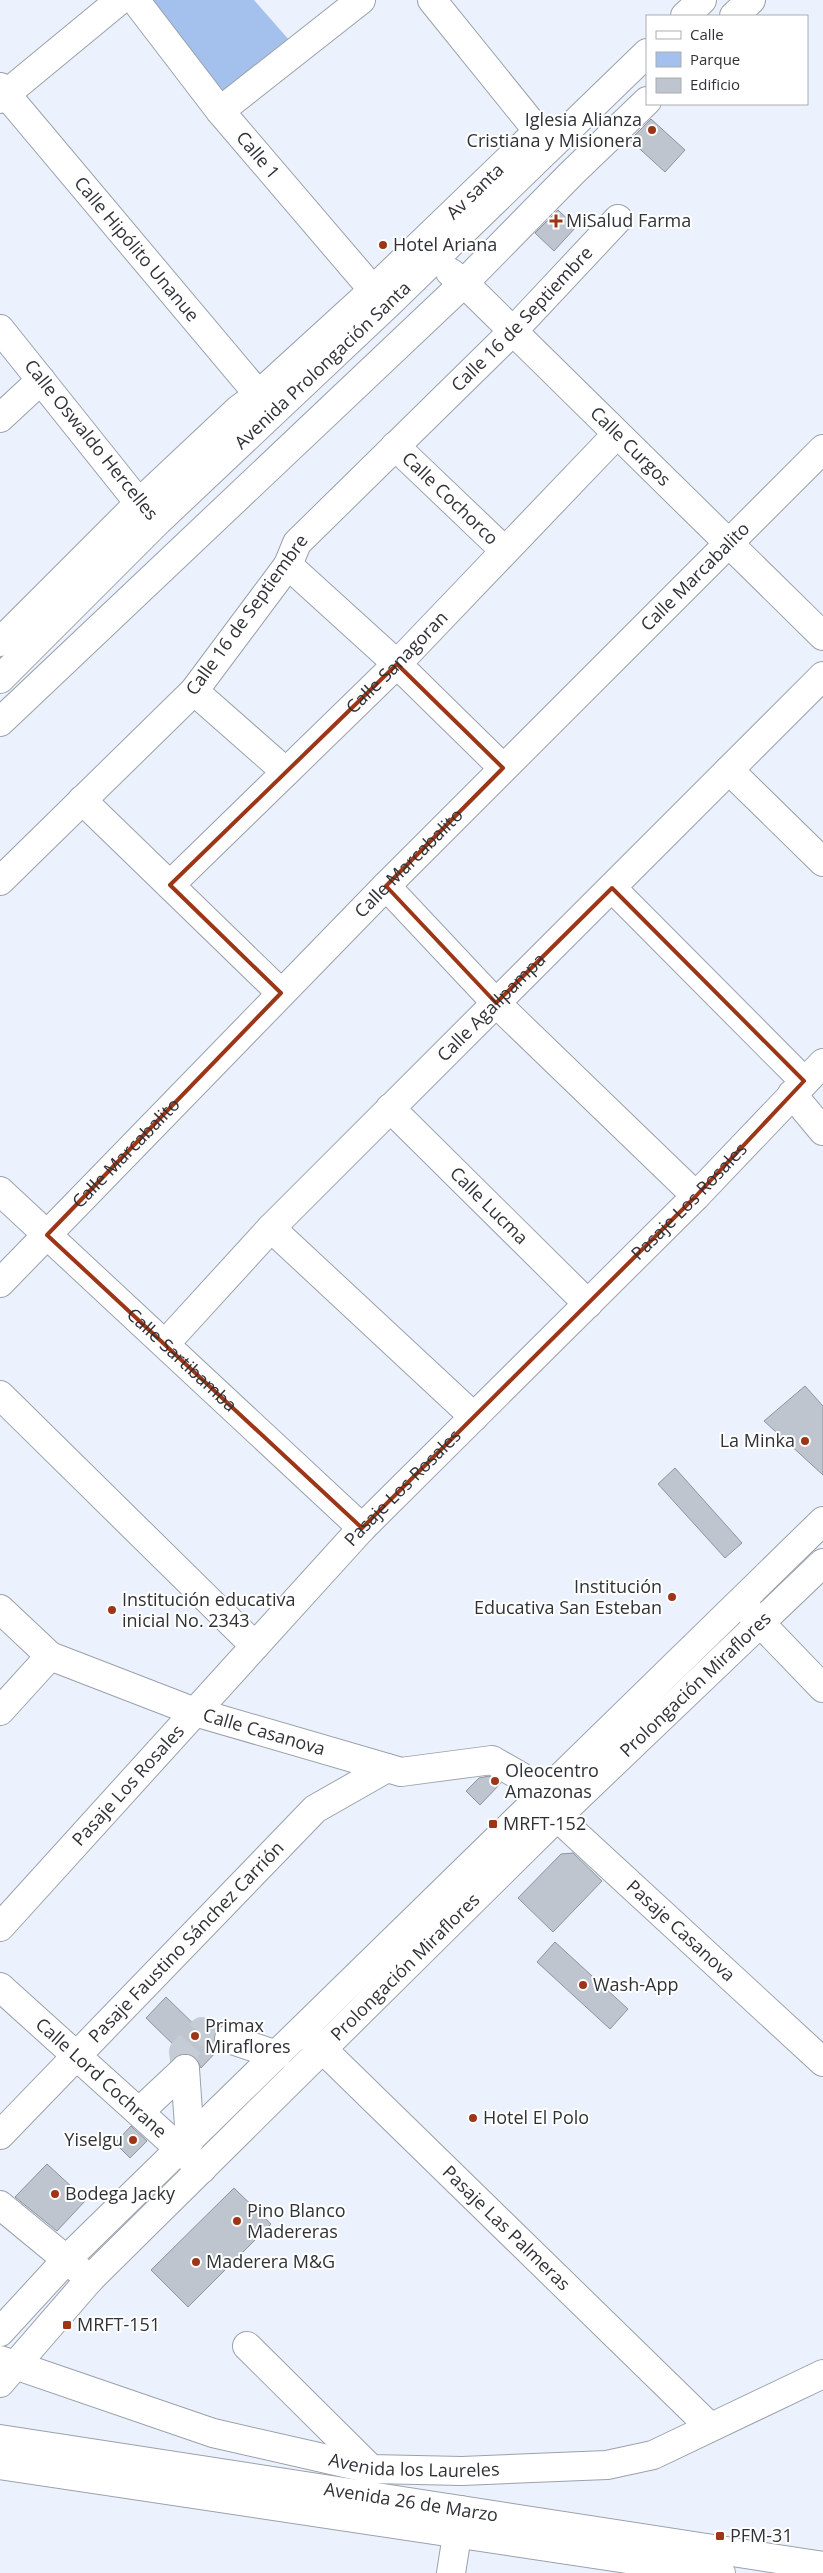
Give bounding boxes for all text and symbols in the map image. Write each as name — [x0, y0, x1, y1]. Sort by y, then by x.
legend — [646, 15, 808, 105]
text: Calle — [690, 24, 724, 44]
text: Parque — [690, 49, 740, 69]
text: Edificio — [690, 74, 740, 94]
place label: Iglesia Alianza Cristiana y Misionera — [467, 107, 642, 152]
marker: Iglesia Alianza Cristiana y Misionera — [646, 124, 658, 136]
street label: Calle 1 — [231, 126, 286, 183]
street label: Av santa — [441, 158, 508, 224]
street label: Calle Hipólito Unanue — [69, 171, 205, 326]
place label: MiSalud Farma — [566, 208, 691, 232]
marker: MiSalud Farma — [550, 215, 562, 227]
place label: Hotel Ariana — [393, 232, 497, 256]
marker: Hotel Ariana — [377, 239, 389, 251]
street label: Calle 16 de Septiembre — [445, 241, 597, 396]
street label: Avenida Prolongación Santa — [229, 276, 415, 454]
street label: Calle Oswaldo Hercelles — [20, 354, 164, 525]
street label: Calle Curgos — [585, 401, 677, 491]
street label: Calle Cochorco — [397, 446, 504, 549]
street label: Calle Marcabalito — [635, 516, 754, 636]
street label: Calle 16 de Septiembre — [180, 529, 313, 700]
street label: Calle Sanagoran — [340, 605, 453, 718]
street label: Calle Marcabalito — [349, 803, 468, 922]
street label: Calle Agallpampa — [431, 947, 550, 1066]
street label: Calle Marcabalito — [66, 1092, 185, 1213]
street label: Pasaje Los Rosales — [625, 1137, 752, 1265]
street label: Calle Lucma — [445, 1161, 534, 1249]
street label: Calle Sartibamba — [122, 1302, 242, 1416]
street label: Pasaje Los Rosales — [338, 1423, 466, 1551]
place label: La Minka — [720, 1428, 795, 1452]
marker: La Minka — [799, 1435, 811, 1447]
place label: Institución Educativa San Esteban — [474, 1574, 662, 1619]
place label: Institución educativa inicial No. 2343 — [122, 1587, 296, 1632]
marker: Institución Educativa San Esteban — [666, 1591, 678, 1603]
marker: Institución educativa inicial No. 2343 — [106, 1604, 118, 1616]
street label: Prolongación Miraflores — [614, 1606, 776, 1762]
street label: Calle Casanova — [200, 1702, 328, 1760]
street label: Pasaje Los Rosales — [66, 1719, 189, 1851]
place label: Oleocentro Amazonas — [505, 1758, 599, 1803]
marker: Oleocentro Amazonas — [489, 1775, 501, 1787]
place label: MRFT-152 — [503, 1811, 586, 1835]
marker: MRFT-152 — [487, 1818, 499, 1830]
street label: Pasaje Faustino Sánchez Carrión — [83, 1836, 288, 2048]
street label: Pasaje Casanova — [622, 1874, 741, 1986]
street label: Prolongación Miraflores — [325, 1887, 484, 2045]
place label: Wash-App — [593, 1972, 678, 1996]
marker: Wash-App — [577, 1979, 589, 1991]
street label: Calle Lord Cochrane — [31, 2012, 172, 2143]
place label: Primax Miraflores — [205, 2013, 291, 2058]
marker: Primax Miraflores — [189, 2030, 201, 2042]
place label: Hotel El Polo — [483, 2105, 589, 2129]
marker: Hotel El Polo — [467, 2112, 479, 2124]
place label: Yiselgu — [64, 2127, 123, 2151]
marker: Yiselgu — [127, 2134, 139, 2146]
street label: Pasaje Las Palmeras — [438, 2160, 576, 2295]
place label: Bodega Jacky — [65, 2181, 176, 2205]
marker: Bodega Jacky — [49, 2188, 61, 2200]
place label: Pino Blanco Madereras — [247, 2198, 346, 2243]
marker: Pino Blanco Madereras — [231, 2215, 243, 2227]
place label: Maderera M&G — [206, 2249, 335, 2273]
marker: Maderera M&G — [190, 2256, 202, 2268]
place label: MRFT-151 — [77, 2312, 160, 2336]
marker: MRFT-151 — [61, 2319, 73, 2331]
street label: Avenida los Laureles — [327, 2447, 500, 2482]
street label: Avenida 26 de Marzo — [323, 2476, 500, 2527]
place label: PFM-31 — [730, 2523, 793, 2547]
marker: PFM-31 — [714, 2530, 726, 2542]

